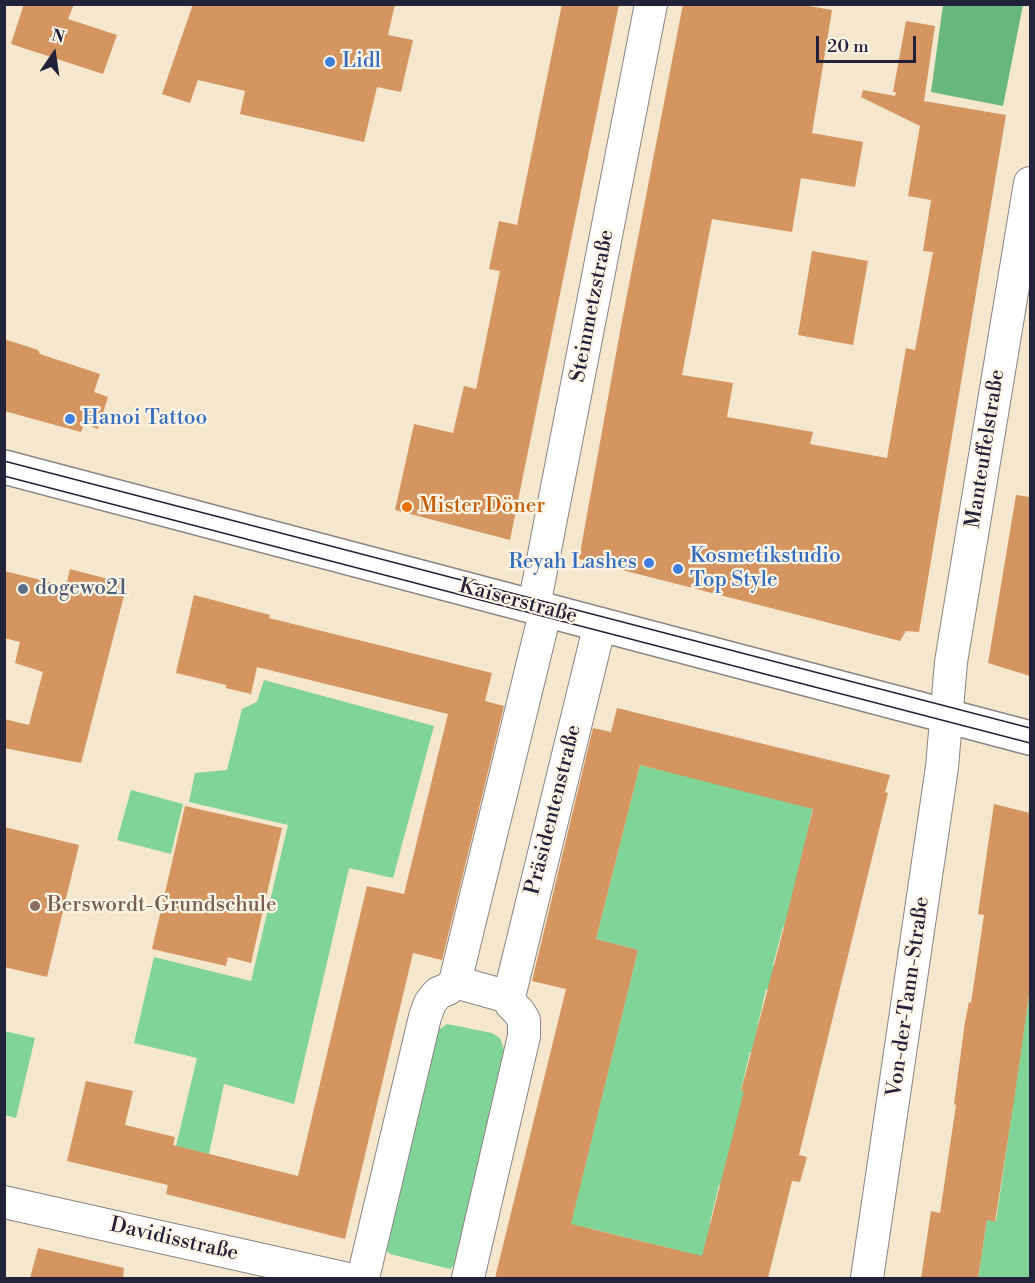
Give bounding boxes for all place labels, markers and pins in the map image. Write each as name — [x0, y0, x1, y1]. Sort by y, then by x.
place label: Lidl — [342, 49, 381, 75]
marker: Lidl — [323, 55, 337, 69]
place label: Hanoi Tattoo — [82, 406, 207, 432]
marker: Hanoi Tattoo — [63, 412, 77, 426]
place label: Mister Döner — [419, 494, 545, 520]
marker: Mister Döner — [400, 500, 414, 514]
place label: Kosmetikstudio Top Style — [690, 544, 841, 594]
place label: Reyah Lashes — [509, 550, 637, 576]
marker: Reyah Lashes — [642, 556, 656, 570]
marker: Kosmetikstudio Top Style — [671, 562, 685, 576]
place label: dogewo21 — [35, 576, 127, 602]
marker: dogewo21 — [16, 582, 30, 596]
place label: Berswordt-Grundschule — [47, 893, 277, 919]
marker: Berswordt-Grundschule — [28, 899, 42, 913]

